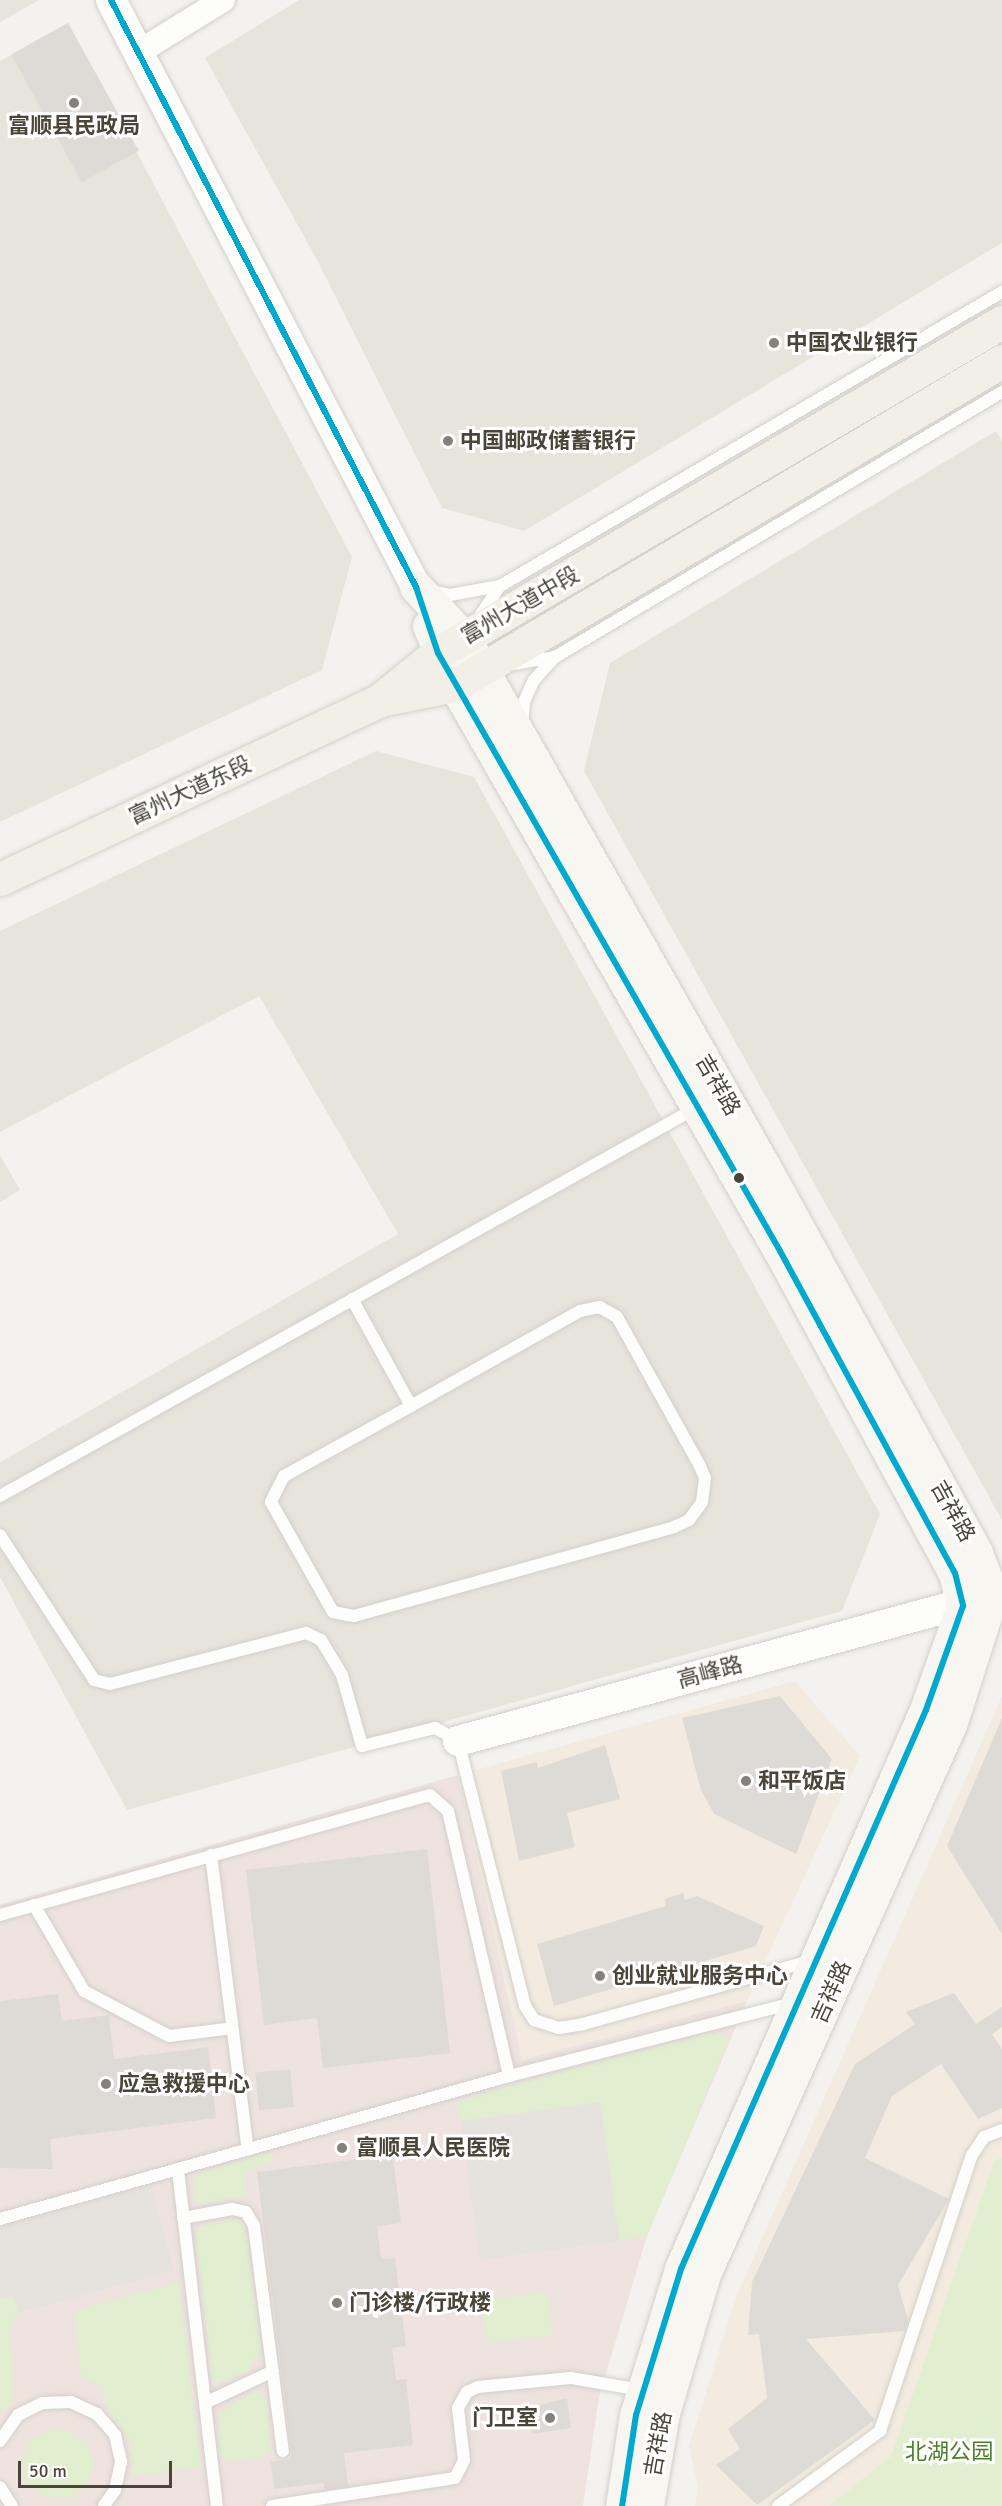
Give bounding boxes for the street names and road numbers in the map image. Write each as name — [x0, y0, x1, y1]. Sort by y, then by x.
street label: 富州大道中段 — [456, 561, 584, 649]
street label: 富州大道东段 — [125, 750, 255, 830]
street label: 吉祥路 — [690, 1050, 746, 1120]
street label: 吉祥路 — [925, 1476, 981, 1546]
street label: 高峰路 — [675, 1651, 745, 1693]
street label: 吉祥路 — [806, 1956, 856, 2028]
street label: 吉祥路 — [639, 2409, 677, 2479]

